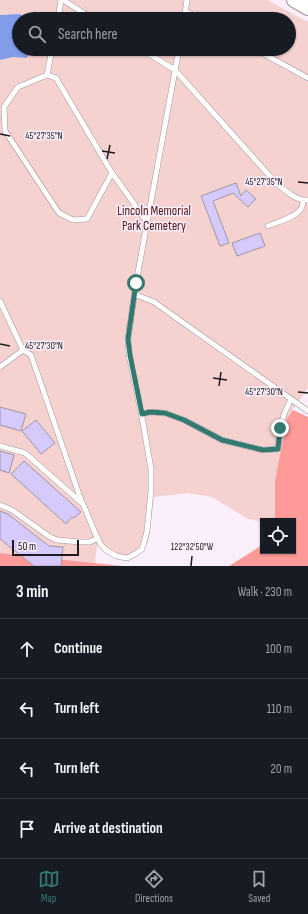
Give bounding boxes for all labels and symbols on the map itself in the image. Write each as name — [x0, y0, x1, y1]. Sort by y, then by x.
text: 45°27'35"N — [25, 130, 63, 142]
text: 45°27'35"N — [245, 176, 283, 188]
park label: Lincoln Memorial Park Cemetery — [117, 203, 191, 234]
route start — [127, 274, 145, 292]
text: 45°27'30"N — [25, 340, 63, 352]
text: 45°27'30"N — [245, 386, 283, 398]
route end — [271, 419, 289, 437]
scale bar — [12, 538, 79, 557]
text: 122°32'50"W — [171, 541, 214, 553]

